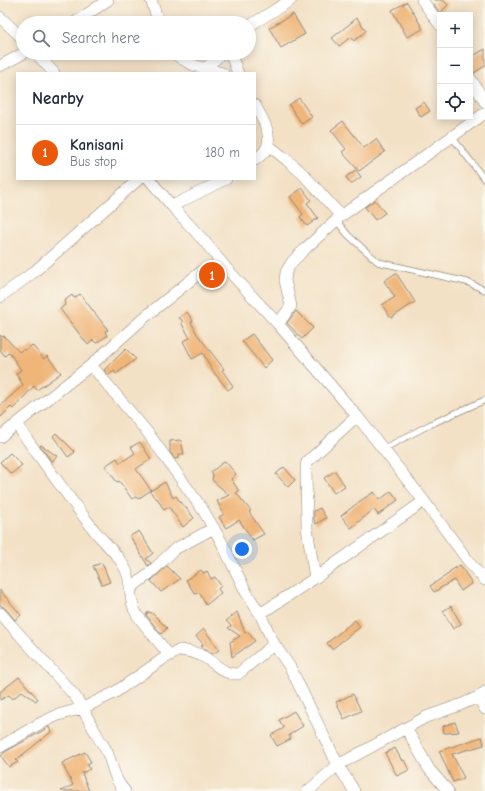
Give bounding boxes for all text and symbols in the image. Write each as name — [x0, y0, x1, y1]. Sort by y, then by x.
map controls — [437, 12, 473, 120]
button: + — [437, 12, 473, 48]
search box — [16, 16, 256, 60]
icon: search — [30, 27, 52, 49]
text: Search here — [62, 29, 140, 47]
button: − — [437, 48, 473, 84]
button: locate — [437, 84, 473, 120]
text: Nearby — [32, 89, 83, 108]
text: Kanisani — [70, 136, 124, 154]
text: 1 — [42, 145, 48, 160]
text: 180 m — [205, 145, 240, 160]
text: Bus stop — [70, 154, 117, 169]
pin: 1 — [199, 260, 225, 290]
your location — [232, 539, 252, 559]

